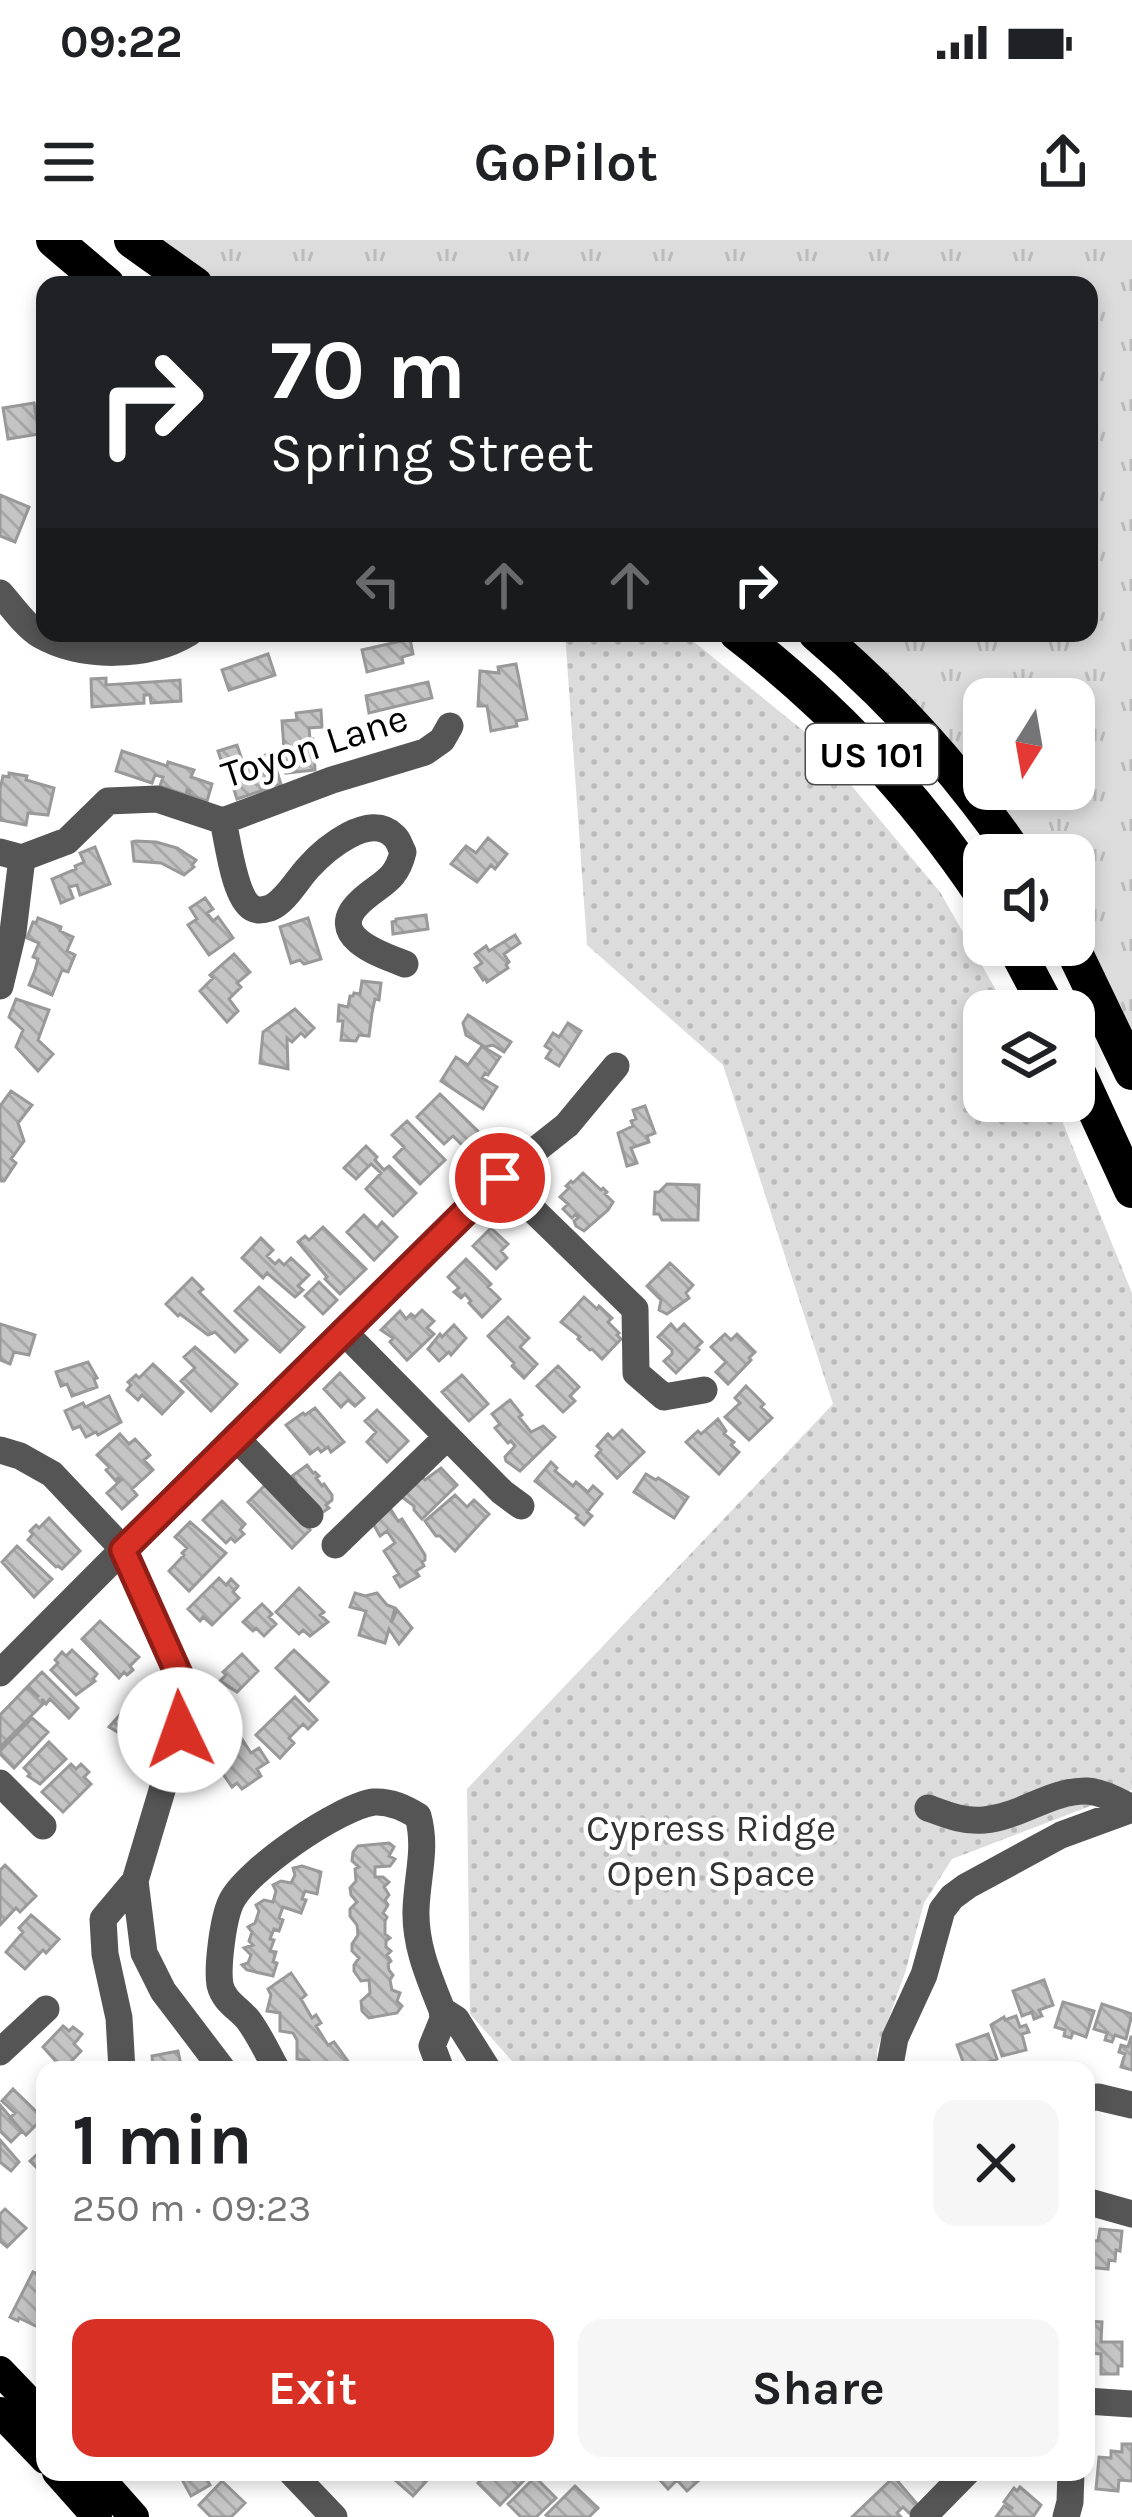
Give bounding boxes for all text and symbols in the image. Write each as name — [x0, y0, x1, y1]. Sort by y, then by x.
text: 09:22 — [60, 16, 183, 68]
icon: menu — [36, 129, 102, 195]
icon: share — [1030, 129, 1096, 195]
text: GoPilot — [474, 130, 658, 194]
text: 70 m — [270, 321, 466, 419]
icon: right — [72, 324, 228, 480]
text: Spring Street — [270, 421, 594, 485]
icon: left — [345, 552, 411, 618]
icon: ahead — [471, 552, 537, 618]
icon: ahead — [597, 552, 663, 618]
icon: right — [723, 552, 789, 618]
north arrow — [963, 678, 1095, 810]
map controls — [963, 678, 1095, 1122]
street label: Toyon Lane — [215, 694, 413, 798]
road number: US 101 — [806, 724, 938, 784]
button: sound — [963, 834, 1095, 966]
button: layers — [963, 990, 1095, 1122]
pin — [449, 1127, 551, 1229]
icon: arrive — [467, 1145, 533, 1211]
position arrow — [117, 1667, 243, 1793]
park label: Cypress Ridge Open Space — [586, 1805, 836, 1896]
text: 1 min — [72, 2098, 253, 2182]
button: close — [933, 2100, 1059, 2226]
text: 250 m · 09:23 — [72, 2185, 311, 2231]
button: Exit — [72, 2319, 554, 2457]
button: Share — [578, 2319, 1059, 2457]

